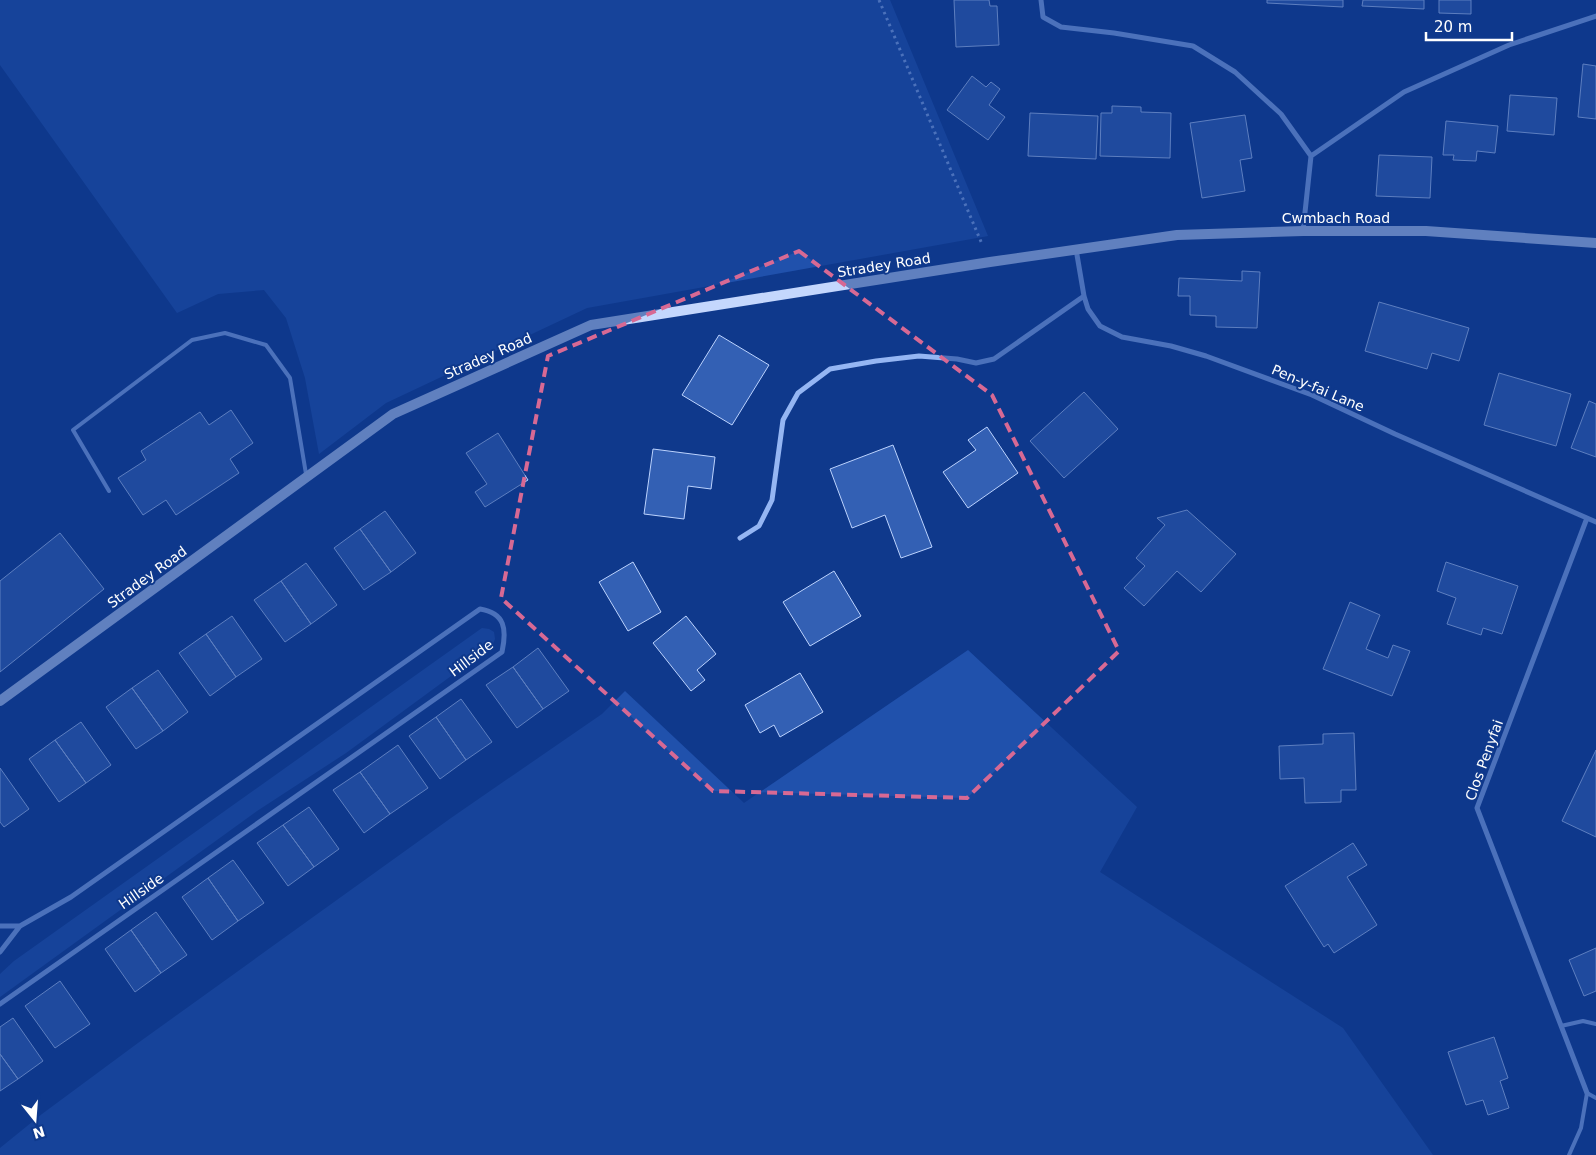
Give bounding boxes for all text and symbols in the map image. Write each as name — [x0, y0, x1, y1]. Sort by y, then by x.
scale bar — [1426, 10, 1512, 42]
text: 20 m — [1434, 18, 1472, 36]
street label: Cwmbach Road — [1282, 210, 1390, 226]
street label: Stradey Road — [836, 250, 932, 280]
street label: Stradey Road — [442, 330, 534, 382]
street label: Pen-y-fai Lane — [1269, 361, 1367, 415]
street label: Stradey Road — [104, 543, 190, 611]
street label: Hillside — [446, 636, 496, 680]
street label: Clos Penyfai — [1462, 717, 1506, 803]
street label: Hillside — [116, 870, 166, 912]
north arrow — [10, 1095, 60, 1145]
text: N — [31, 1123, 47, 1142]

